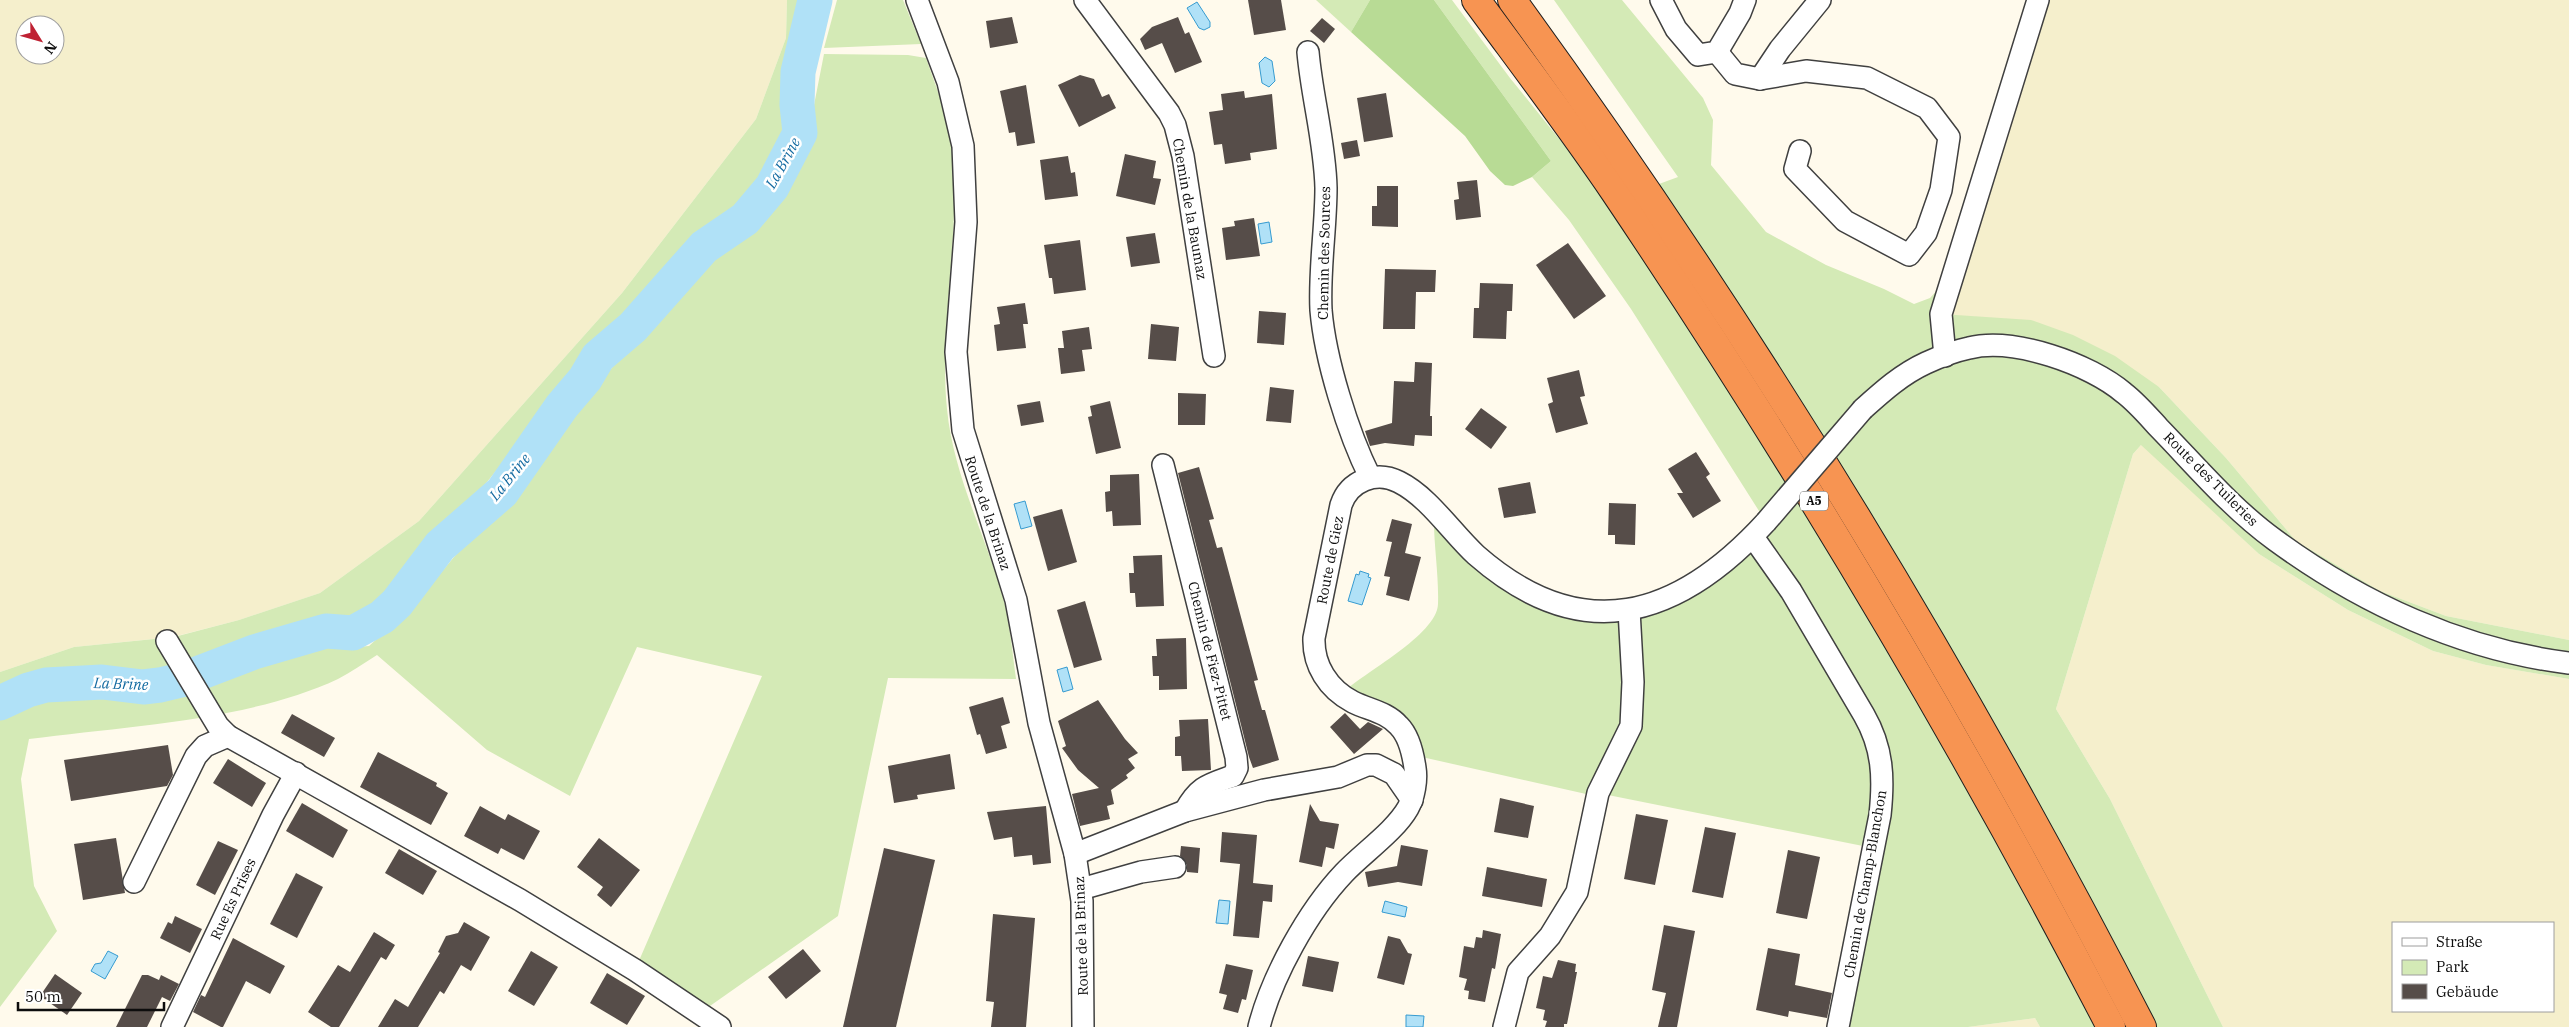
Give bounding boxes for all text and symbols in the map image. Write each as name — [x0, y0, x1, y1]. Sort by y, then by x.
north arrow — [15, 15, 65, 65]
text: N — [40, 38, 61, 58]
water label: La Brine — [760, 134, 804, 192]
street label: Chemin de la Baumaz — [1169, 137, 1211, 281]
street label: Chemin des Sources — [1314, 186, 1334, 320]
street label: Route des Tuileries — [2160, 428, 2262, 530]
water label: La Brine — [484, 449, 534, 505]
street label: Route de la Brinaz — [961, 453, 1015, 573]
road number: A5 — [1800, 492, 1828, 511]
street label: Route de Giez — [1313, 514, 1347, 606]
street label: Chemin de Fiez-Pittet — [1184, 580, 1236, 722]
water label: La Brine — [92, 673, 149, 694]
street label: Chemin de Champ-Blanchon — [1840, 788, 1890, 979]
street label: Rue Es Prises — [206, 855, 260, 943]
street label: Route de la Brinaz — [1070, 876, 1092, 996]
legend — [2392, 922, 2554, 1012]
text: Straße — [2436, 932, 2483, 951]
text: Park — [2436, 957, 2469, 976]
scale bar — [18, 980, 164, 1012]
text: Gebäude — [2436, 982, 2499, 1001]
text: 50 m — [25, 987, 61, 1006]

